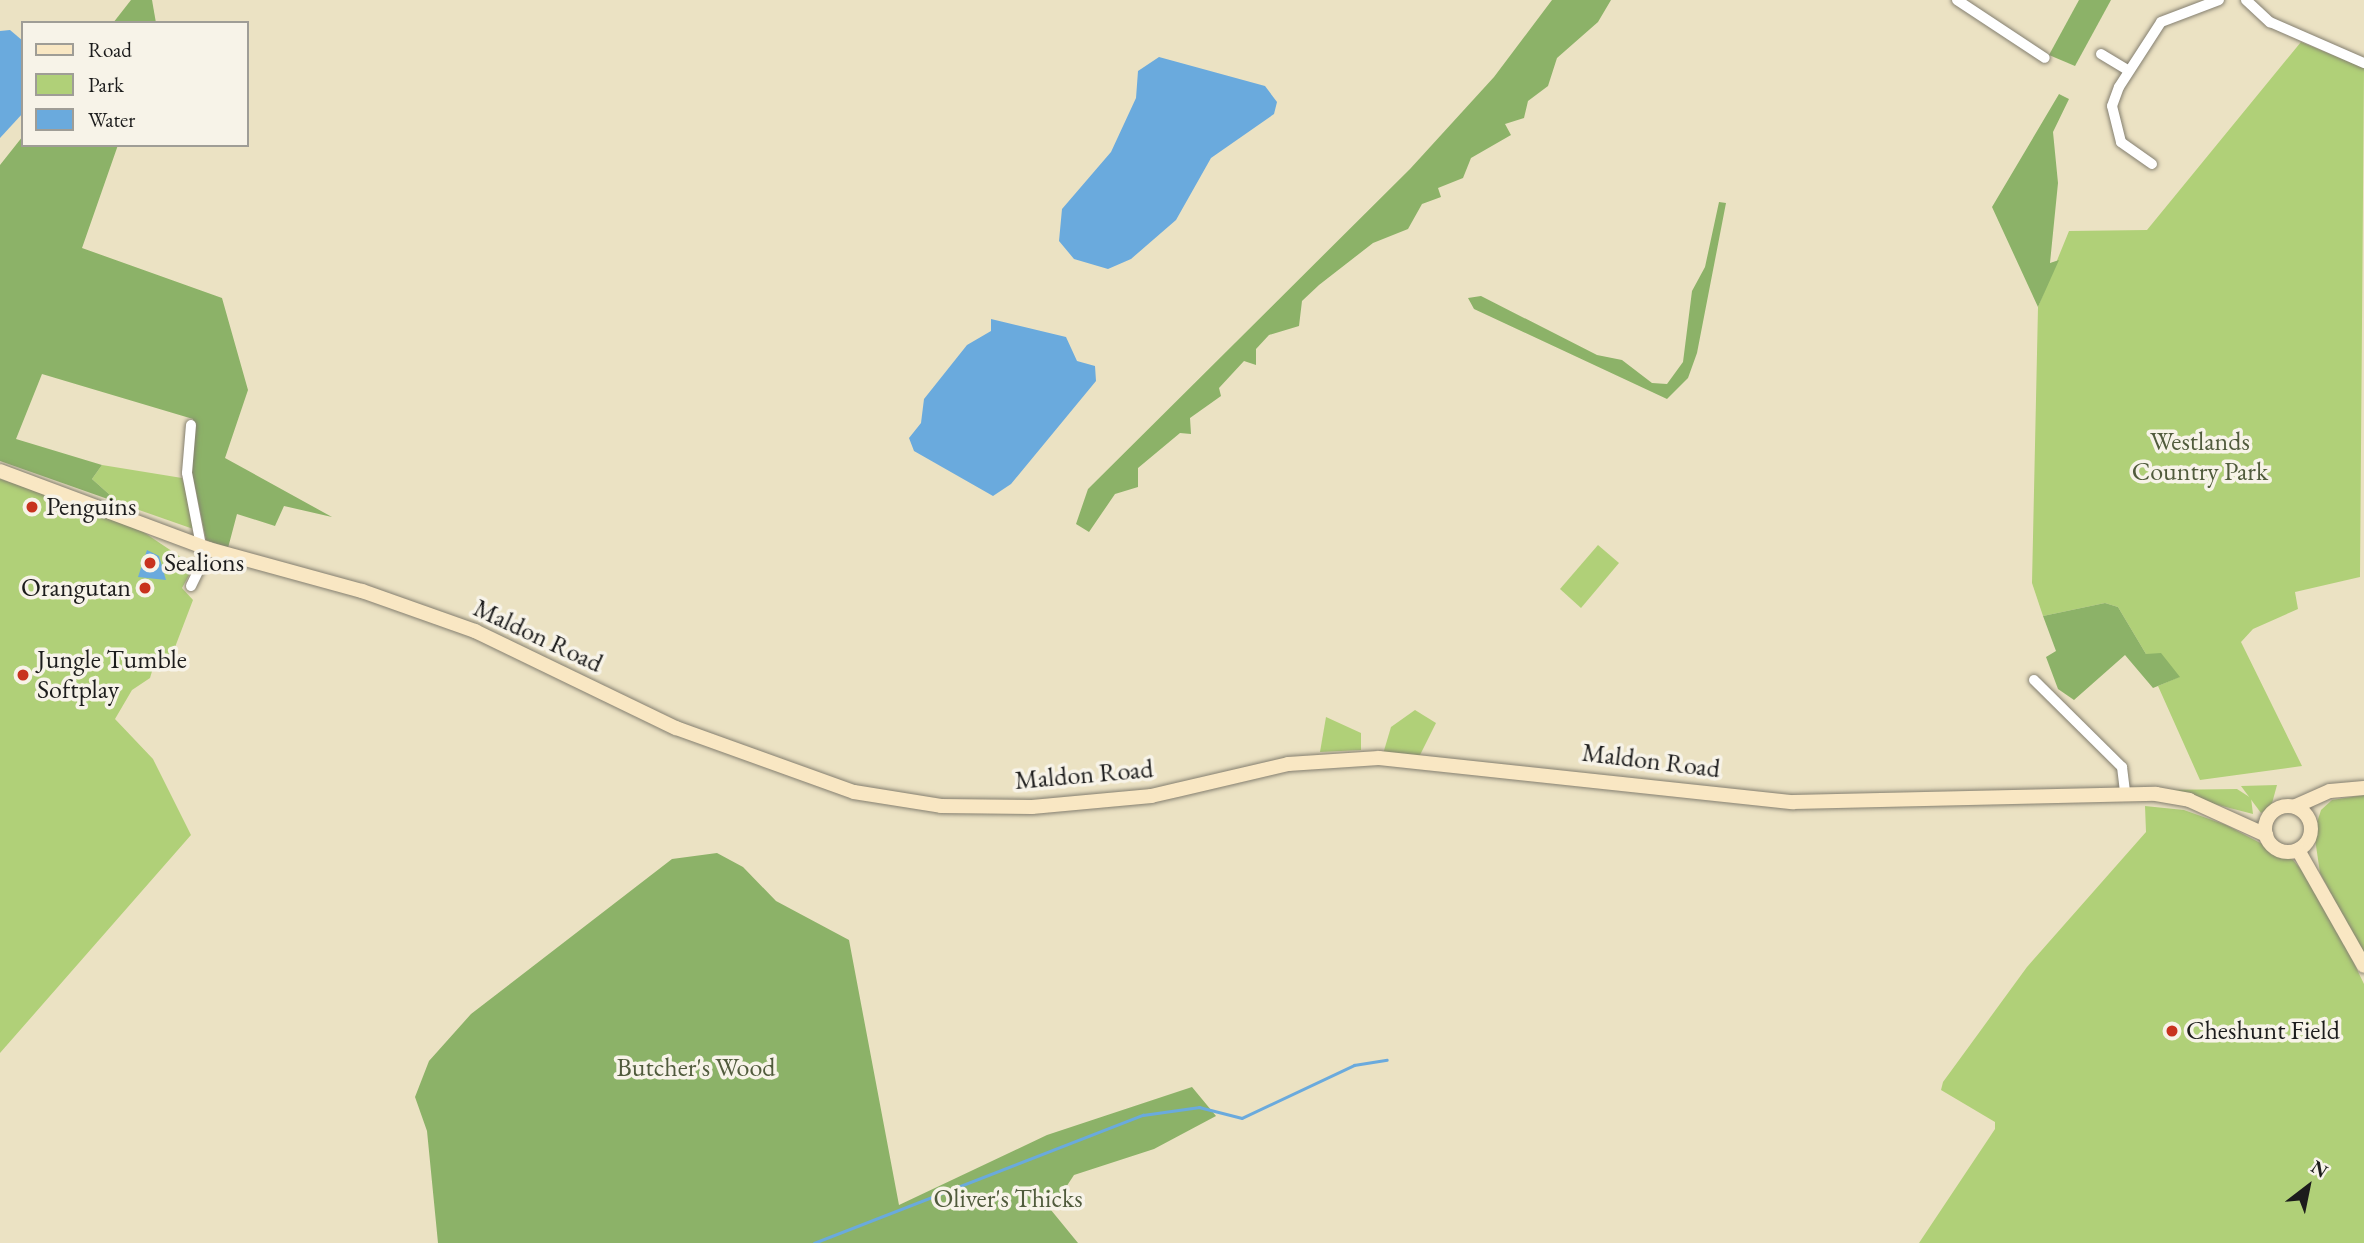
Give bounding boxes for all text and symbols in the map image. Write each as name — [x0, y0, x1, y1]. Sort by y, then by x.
legend — [21, 21, 248, 147]
text: Road — [88, 36, 132, 63]
text: Park — [88, 71, 124, 98]
text: Water — [88, 106, 135, 133]
park label: Westlands Country Park — [2132, 426, 2268, 488]
place label: Penguins — [46, 491, 136, 523]
marker: Penguins — [24, 499, 40, 515]
place label: Sealions — [164, 547, 244, 579]
marker: Sealions — [142, 555, 158, 571]
place label: Orangutan — [21, 572, 131, 604]
marker: Orangutan — [137, 580, 153, 596]
street label: Maldon Road — [468, 593, 608, 679]
place label: Jungle Tumble Softplay — [37, 644, 187, 706]
marker: Jungle Tumble Softplay — [15, 667, 31, 683]
street label: Maldon Road — [1580, 737, 1722, 785]
street label: Maldon Road — [1013, 753, 1155, 797]
place label: Cheshunt Field — [2186, 1015, 2340, 1047]
marker: Cheshunt Field — [2164, 1023, 2180, 1039]
park label: Butcher's Wood — [617, 1052, 775, 1084]
north arrow — [2273, 1152, 2343, 1222]
text: N — [2306, 1154, 2333, 1183]
park label: Oliver's Thicks — [933, 1183, 1083, 1215]

